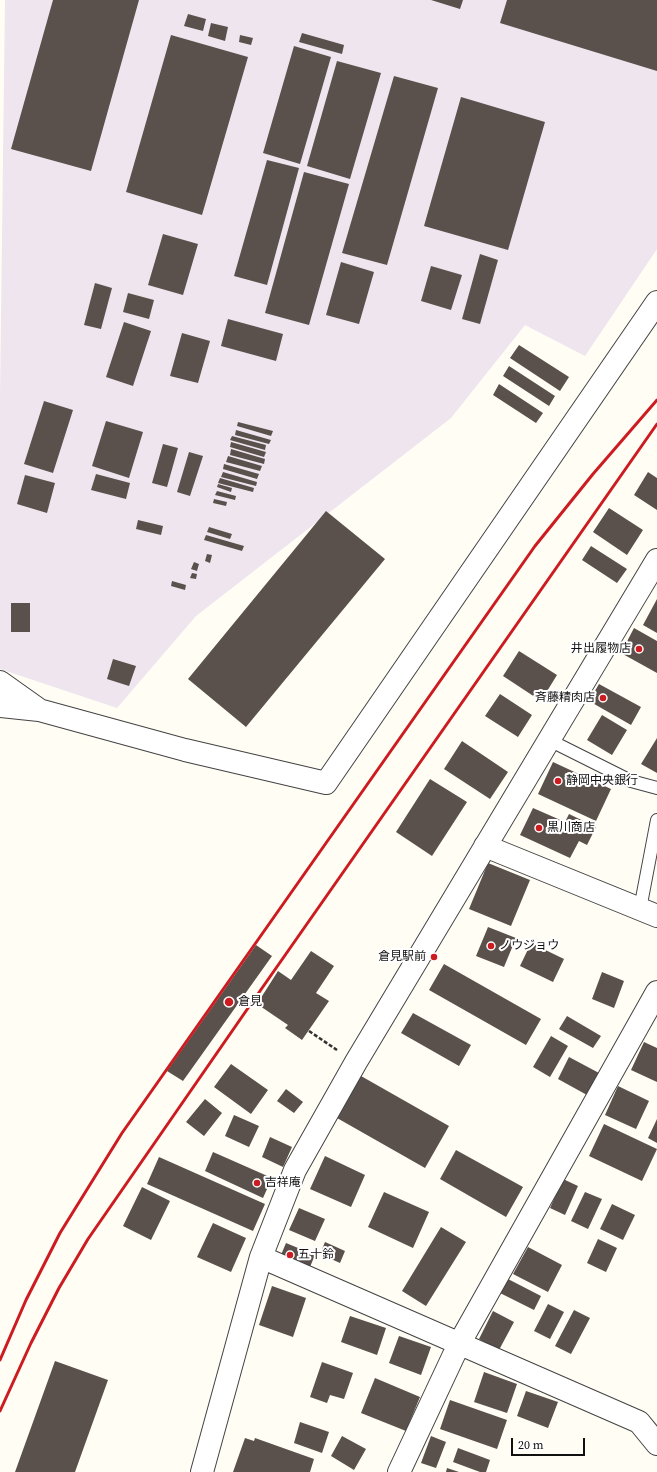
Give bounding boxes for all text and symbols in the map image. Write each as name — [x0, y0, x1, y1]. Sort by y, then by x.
place label: 井出履物店 — [571, 642, 631, 656]
marker: 井出履物店 — [634, 644, 644, 654]
place label: 斉藤精肉店 — [535, 691, 595, 705]
marker: 斉藤精肉店 — [598, 693, 608, 703]
place label: 静岡中央銀行 — [566, 774, 638, 788]
marker: 静岡中央銀行 — [553, 776, 563, 786]
place label: 黒川商店 — [547, 821, 595, 835]
marker: 黒川商店 — [534, 823, 544, 833]
place label: ノウジョウ — [499, 939, 559, 953]
marker: ノウジョウ — [486, 941, 496, 951]
place label: 倉見駅前 — [378, 950, 426, 964]
marker: 倉見駅前 — [429, 952, 439, 962]
place label: 倉見 — [238, 995, 262, 1009]
marker: 倉見 — [223, 996, 235, 1008]
place label: 吉祥庵 — [265, 1176, 301, 1190]
marker: 吉祥庵 — [252, 1178, 262, 1188]
place label: 五十鈴 — [298, 1248, 334, 1262]
marker: 五十鈴 — [285, 1250, 295, 1260]
scale bar — [513, 1430, 587, 1456]
text: 20 m — [518, 1437, 544, 1453]

